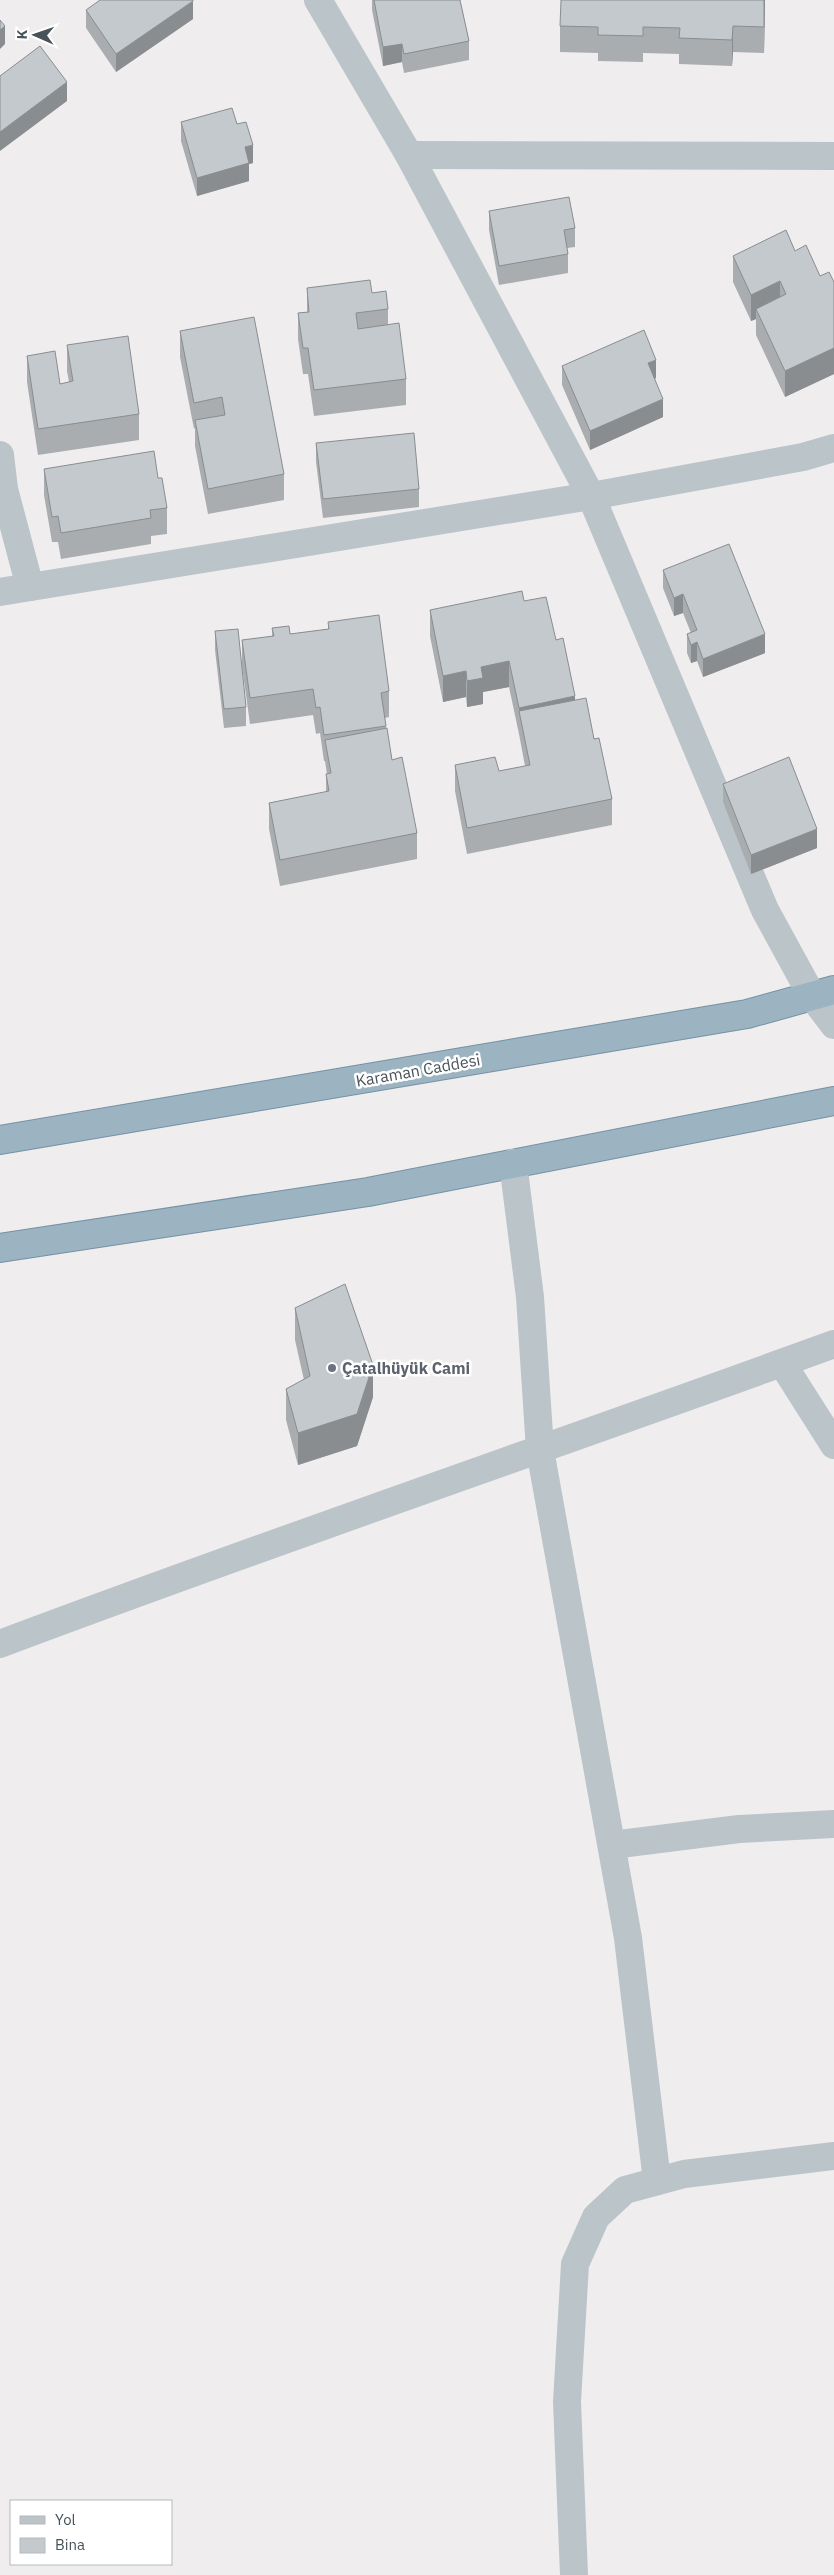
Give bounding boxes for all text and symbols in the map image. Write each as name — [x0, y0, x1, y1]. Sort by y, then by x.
north arrow — [10, 10, 60, 60]
text: K — [13, 29, 31, 40]
street label: Karaman Caddesi — [354, 1049, 482, 1091]
place label: Çatalhüyük Cami — [342, 1358, 470, 1378]
marker: Çatalhüyük Cami — [326, 1362, 338, 1374]
legend — [10, 2500, 172, 2565]
text: Yol — [55, 2510, 76, 2529]
text: Bina — [55, 2535, 85, 2554]

